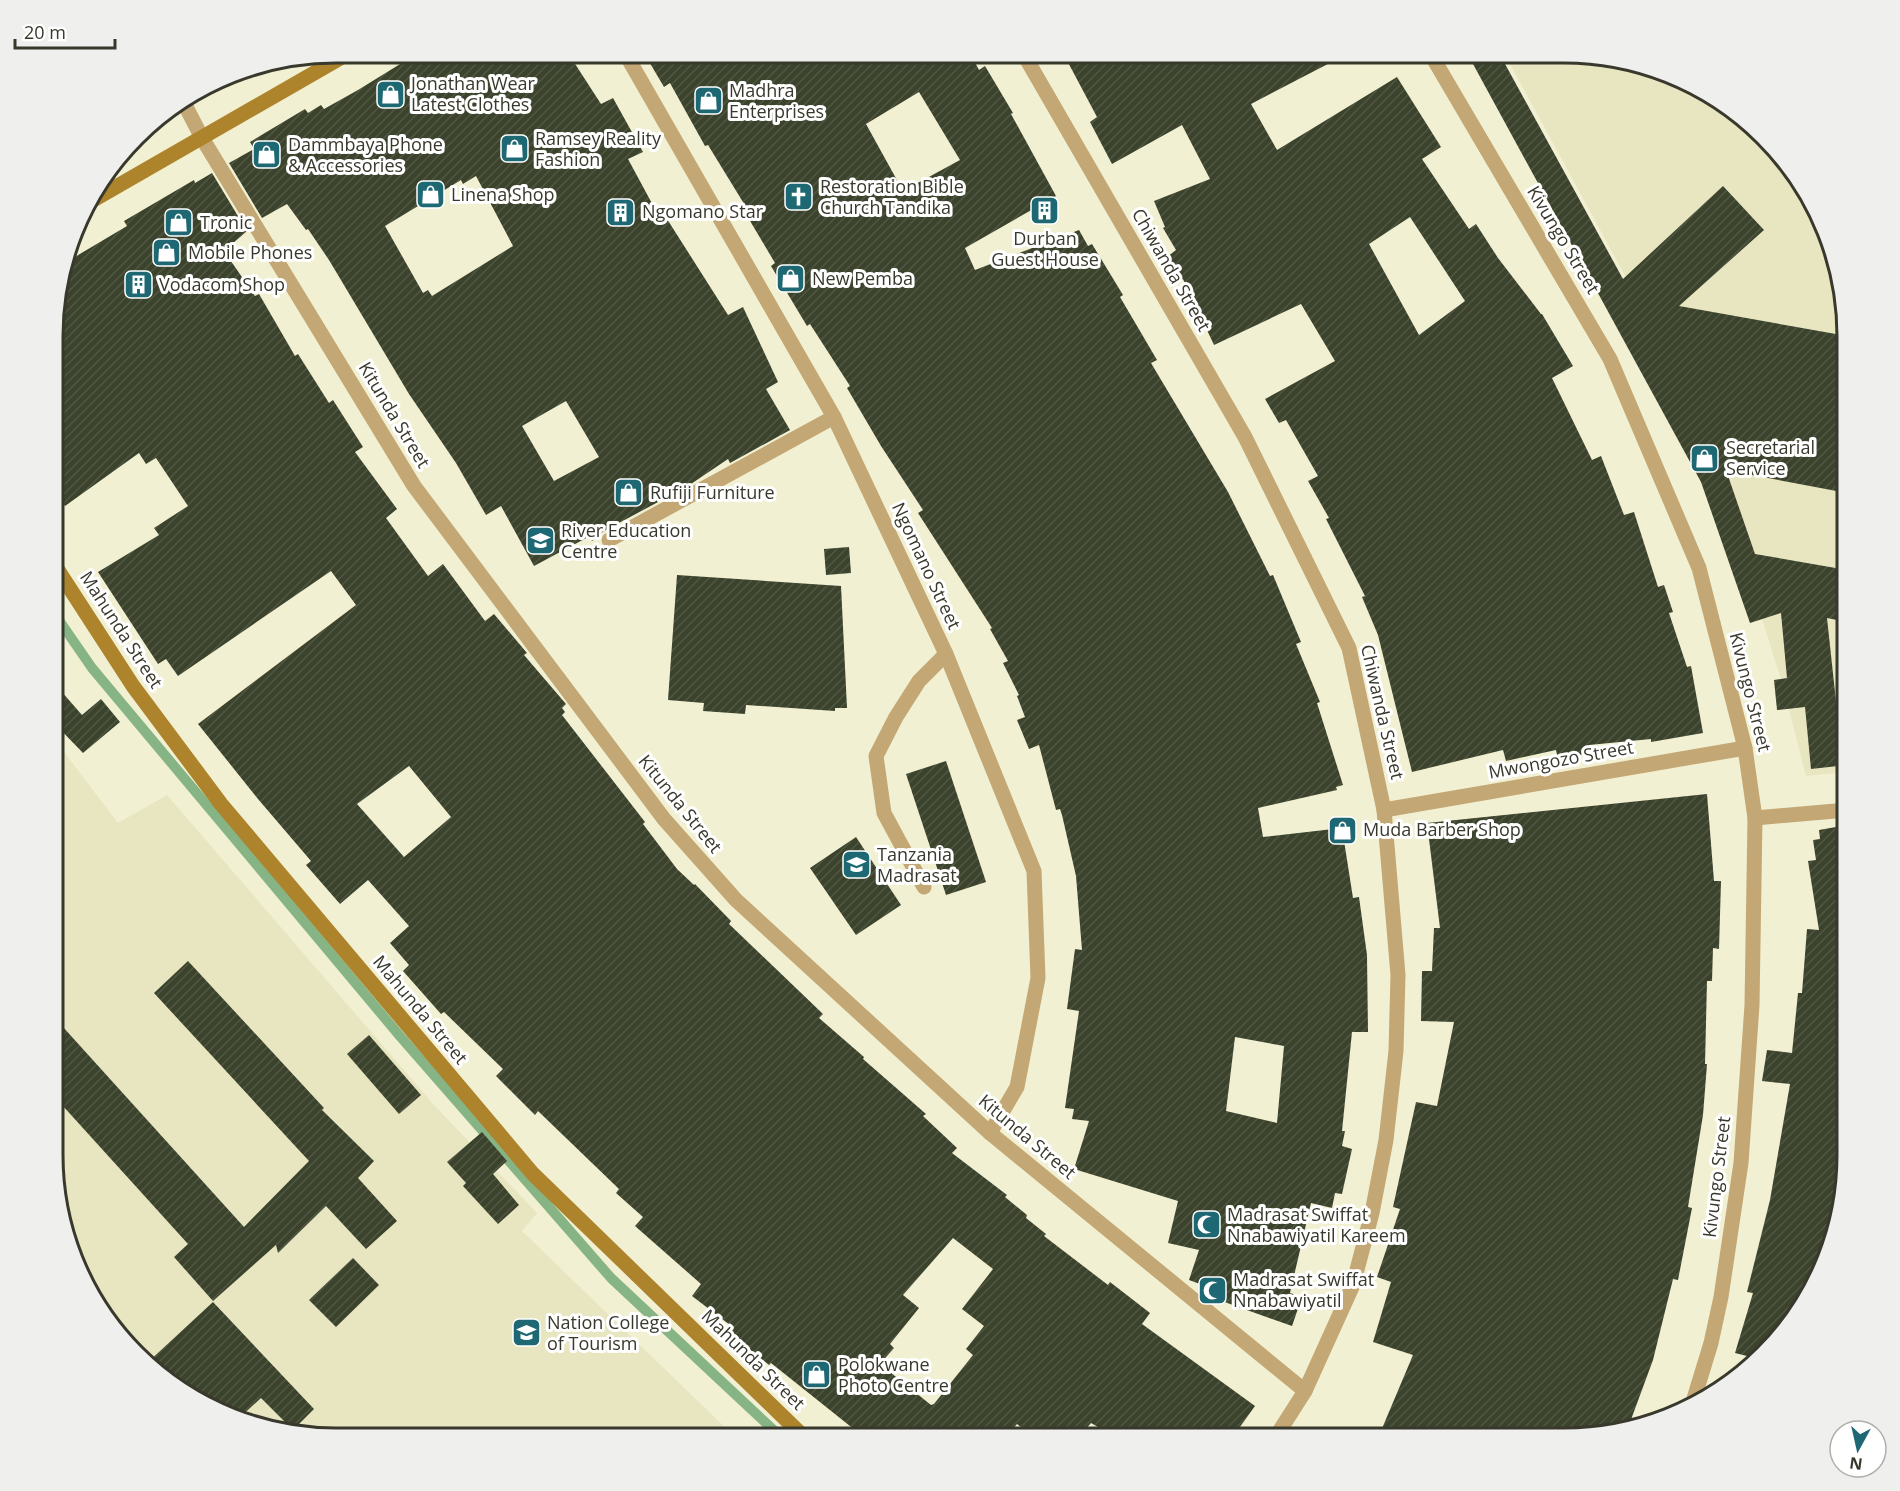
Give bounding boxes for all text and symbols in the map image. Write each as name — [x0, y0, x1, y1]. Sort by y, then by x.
scale bar — [15, 12, 116, 50]
text: 20 m — [24, 20, 66, 44]
place label: Jonathan Wear Latest Clothes — [409, 71, 536, 116]
shop icon: Jonathan Wear Latest Clothes — [374, 78, 406, 110]
place label: Madhra Enterprises — [729, 78, 824, 123]
shop icon: Madhra Enterprises — [692, 85, 724, 117]
place label: Ramsey Reality Fashion — [535, 126, 662, 171]
place label: Dammbaya Phone & Accessories — [288, 132, 443, 177]
shop icon: Ramsey Reality Fashion — [498, 133, 530, 165]
shop icon: Dammbaya Phone & Accessories — [251, 139, 283, 171]
place label: Restoration Bible Church Tandika — [820, 174, 964, 219]
shop icon: Linena Shop — [414, 179, 446, 211]
church icon: Restoration Bible Church Tandika — [783, 181, 815, 213]
street label: Kivungo Street — [1522, 181, 1606, 298]
place label: Linena Shop — [451, 182, 555, 206]
building icon: Durban Guest House — [1029, 194, 1061, 226]
building icon: Ngomano Star — [605, 196, 637, 228]
place label: Ngomano Star — [642, 199, 764, 223]
street label: Chiwanda Street — [1127, 204, 1217, 335]
shop icon: Tronic — [163, 207, 195, 239]
place label: Tronic — [200, 210, 253, 234]
place label: Durban Guest House — [991, 226, 1099, 271]
shop icon: Mobile Phones — [151, 237, 183, 269]
place label: Mobile Phones — [188, 240, 312, 264]
shop icon: New Pemba — [775, 263, 807, 295]
place label: New Pemba — [812, 266, 913, 290]
building icon: Vodacom Shop — [122, 269, 154, 301]
place label: Vodacom Shop — [159, 272, 285, 296]
street label: Kitunda Street — [354, 357, 436, 472]
place label: Secretarial Service — [1726, 435, 1815, 480]
shop icon: Secretarial Service — [1689, 442, 1721, 474]
shop icon: Rufiji Furniture — [613, 477, 645, 509]
place label: Rufiji Furniture — [650, 480, 775, 504]
street label: Ngomano Street — [887, 498, 967, 633]
place label: River Education Centre — [561, 518, 691, 563]
school or university icon: River Education Centre — [524, 525, 556, 557]
street label: Mahunda Street — [75, 566, 169, 693]
street label: Kivungo Street — [1725, 630, 1777, 754]
street label: Chiwanda Street — [1356, 642, 1410, 782]
street label: Mwongozo Street — [1486, 734, 1635, 784]
street label: Kitunda Street — [634, 749, 728, 858]
shop icon: Muda Barber Shop — [1326, 814, 1358, 846]
place label: Muda Barber Shop — [1363, 817, 1521, 841]
place label: Tanzania Madrasat — [877, 842, 957, 887]
school or university icon: Tanzania Madrasat — [840, 849, 872, 881]
street label: Mahunda Street — [368, 950, 473, 1069]
street label: Kitunda Street — [974, 1088, 1081, 1184]
street label: Kivungo Street — [1697, 1115, 1735, 1239]
place label: Madrasat Swiffat Nnabawiyatil Kareem — [1227, 1202, 1406, 1247]
mosque icon: Madrasat Swiffat Nnabawiyatil Kareem — [1190, 1209, 1222, 1241]
place label: Madrasat Swiffat Nnabawiyatil — [1233, 1267, 1374, 1312]
mosque icon: Madrasat Swiffat Nnabawiyatil — [1196, 1274, 1228, 1306]
street label: Mahunda Street — [697, 1304, 811, 1415]
place label: Nation College of Tourism — [547, 1310, 669, 1355]
school or university icon: Nation College of Tourism — [510, 1317, 542, 1349]
place label: Polokwane Photo Centre — [838, 1352, 949, 1397]
shop icon: Polokwane Photo Centre — [801, 1359, 833, 1391]
north arrow — [1828, 1419, 1888, 1479]
text: N — [1848, 1452, 1864, 1476]

